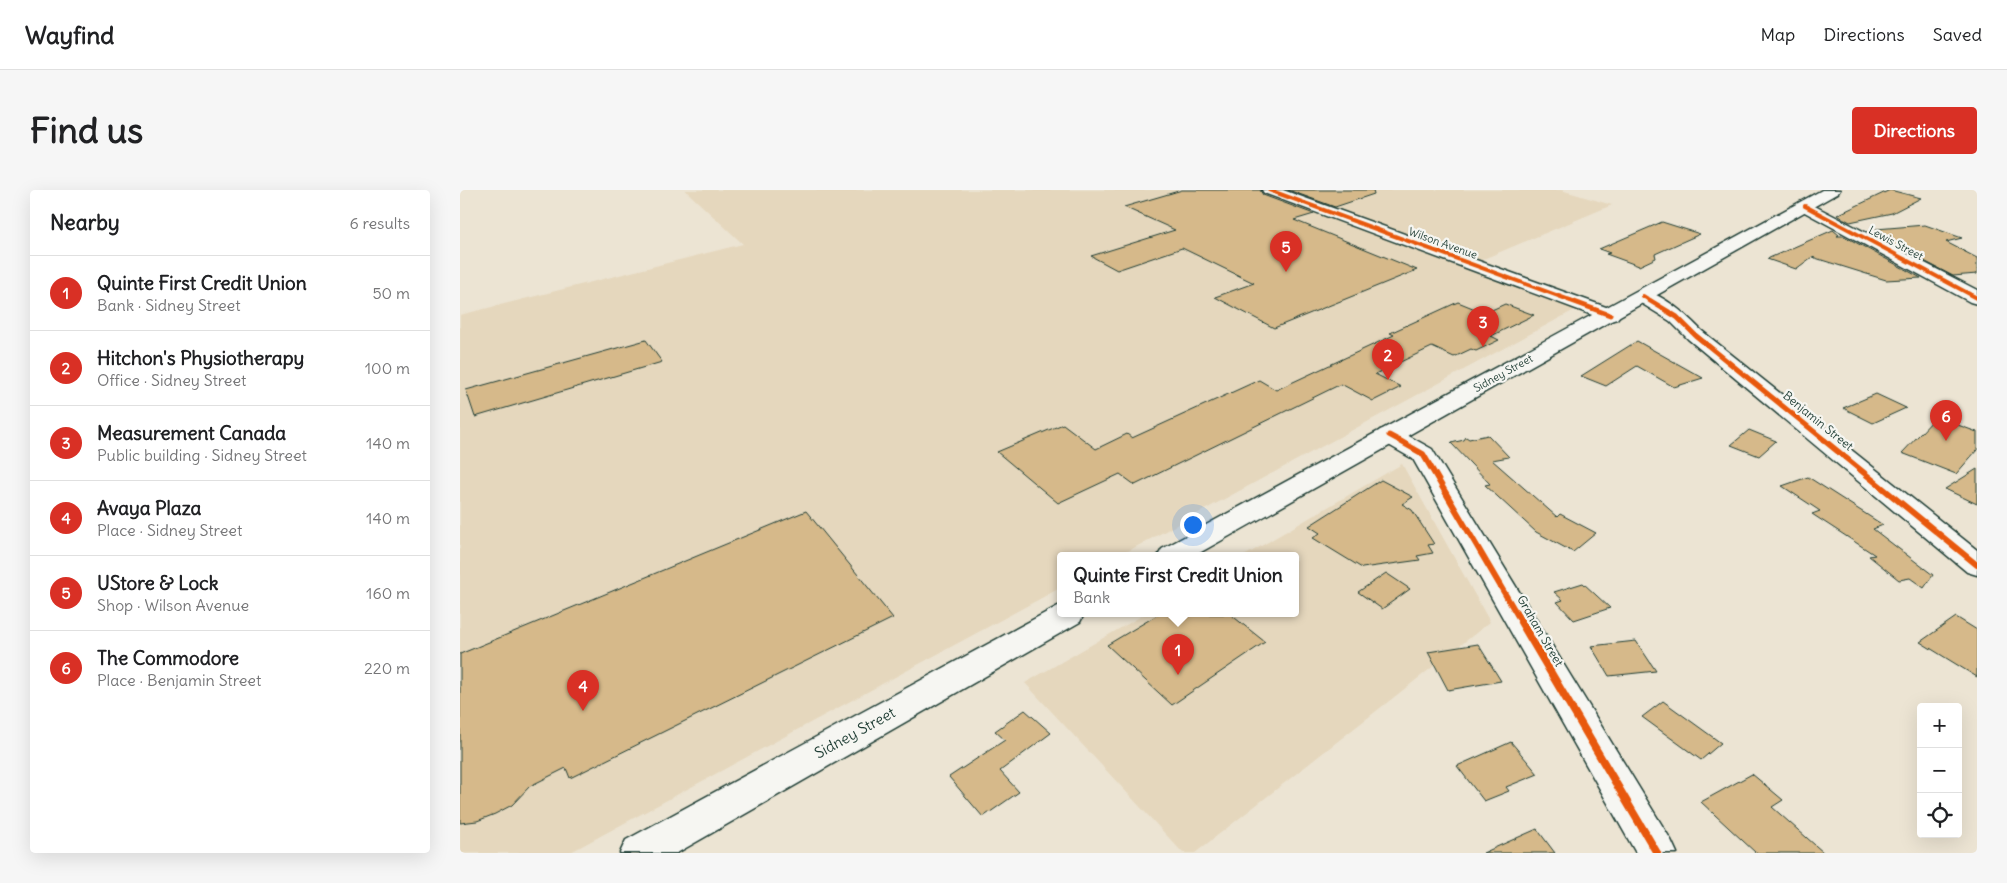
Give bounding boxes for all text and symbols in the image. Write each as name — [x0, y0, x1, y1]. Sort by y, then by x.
text: Wayfind — [25, 20, 114, 50]
text: Map — [1760, 23, 1795, 46]
text: Directions — [1823, 23, 1905, 46]
text: Saved — [1933, 23, 1982, 46]
button: Directions — [1852, 107, 1977, 154]
text: Find us — [30, 108, 143, 152]
text: Nearby — [50, 209, 120, 236]
text: 6 results — [349, 213, 410, 233]
street label: Lewis Street — [1866, 223, 1926, 263]
street label: Wilson Avenue — [1407, 224, 1479, 262]
pin: 5 — [1270, 231, 1302, 272]
text: Quinte First Credit Union — [97, 271, 307, 295]
text: 1 — [63, 283, 69, 303]
text: 50 m — [372, 283, 410, 303]
text: Bank · Sidney Street — [97, 295, 241, 315]
pin: 3 — [1467, 306, 1499, 347]
pin: 2 — [1372, 339, 1404, 380]
text: Hitchon's Physiotherapy — [97, 346, 304, 370]
street label: Sidney Street — [1471, 351, 1535, 395]
text: 2 — [62, 358, 70, 378]
text: 100 m — [365, 358, 410, 378]
text: Office · Sidney Street — [97, 370, 246, 390]
street label: Benjamin Street — [1780, 388, 1856, 453]
pin: 6 — [1930, 400, 1962, 441]
text: Measurement Canada — [97, 421, 286, 445]
text: 3 — [61, 433, 71, 453]
text: 140 m — [366, 433, 410, 453]
text: Public building · Sidney Street — [97, 445, 307, 465]
text: Avaya Plaza — [97, 496, 201, 520]
text: 4 — [61, 508, 71, 528]
text: 140 m — [366, 508, 410, 528]
your location — [1180, 512, 1206, 538]
text: Place · Sidney Street — [97, 520, 242, 540]
popup — [1057, 552, 1299, 617]
text: Quinte First Credit Union — [1073, 563, 1283, 587]
text: UStore & Lock — [97, 571, 218, 595]
text: 5 — [61, 583, 71, 603]
text: 160 m — [366, 583, 410, 603]
text: Bank — [1073, 587, 1110, 607]
street label: Graham Street — [1514, 593, 1567, 669]
text: Shop · Wilson Avenue — [97, 595, 249, 615]
pin: 1 — [1162, 634, 1194, 675]
text: The Commodore — [97, 646, 239, 670]
text: 6 — [61, 658, 71, 678]
text: 220 m — [364, 658, 410, 678]
text: Place · Benjamin Street — [97, 670, 261, 690]
pin: 4 — [567, 670, 599, 711]
street label: Sidney Street — [811, 703, 898, 763]
map controls — [1917, 703, 1962, 838]
button: + — [1917, 703, 1962, 748]
button: − — [1917, 748, 1962, 793]
button: locate — [1917, 793, 1962, 838]

